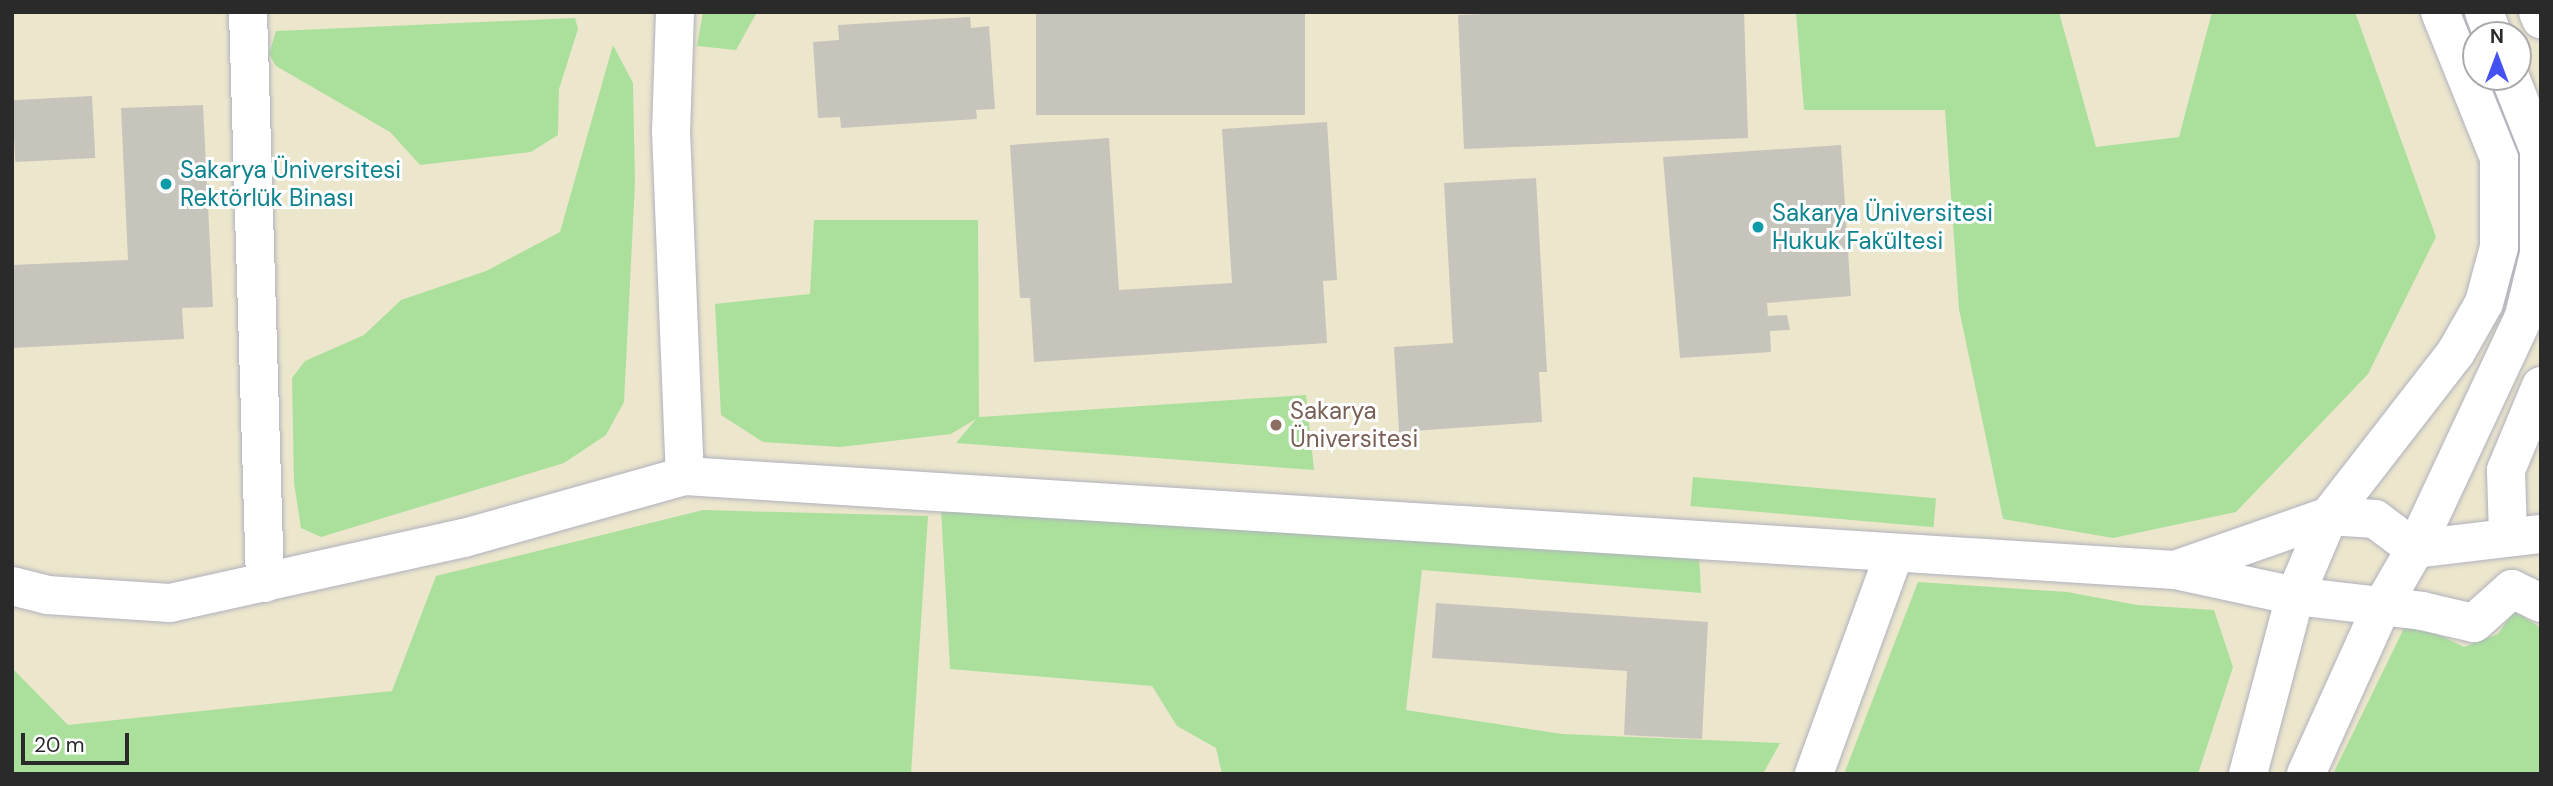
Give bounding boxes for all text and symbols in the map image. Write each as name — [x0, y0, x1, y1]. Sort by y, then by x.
north arrow — [2462, 21, 2532, 91]
text: N — [2490, 24, 2504, 49]
place label: Sakarya Üniversitesi Rektörlük Binası — [180, 156, 401, 212]
marker: Sakarya Üniversitesi Rektörlük Binası — [158, 176, 174, 192]
place label: Sakarya Üniversitesi Hukuk Fakültesi — [1772, 199, 1993, 255]
marker: Sakarya Üniversitesi Hukuk Fakültesi — [1750, 219, 1766, 235]
place label: Sakarya Üniversitesi — [1290, 397, 1418, 453]
marker: Sakarya Üniversitesi — [1268, 417, 1284, 433]
scale bar — [24, 720, 133, 764]
text: 20 m — [34, 731, 85, 759]

